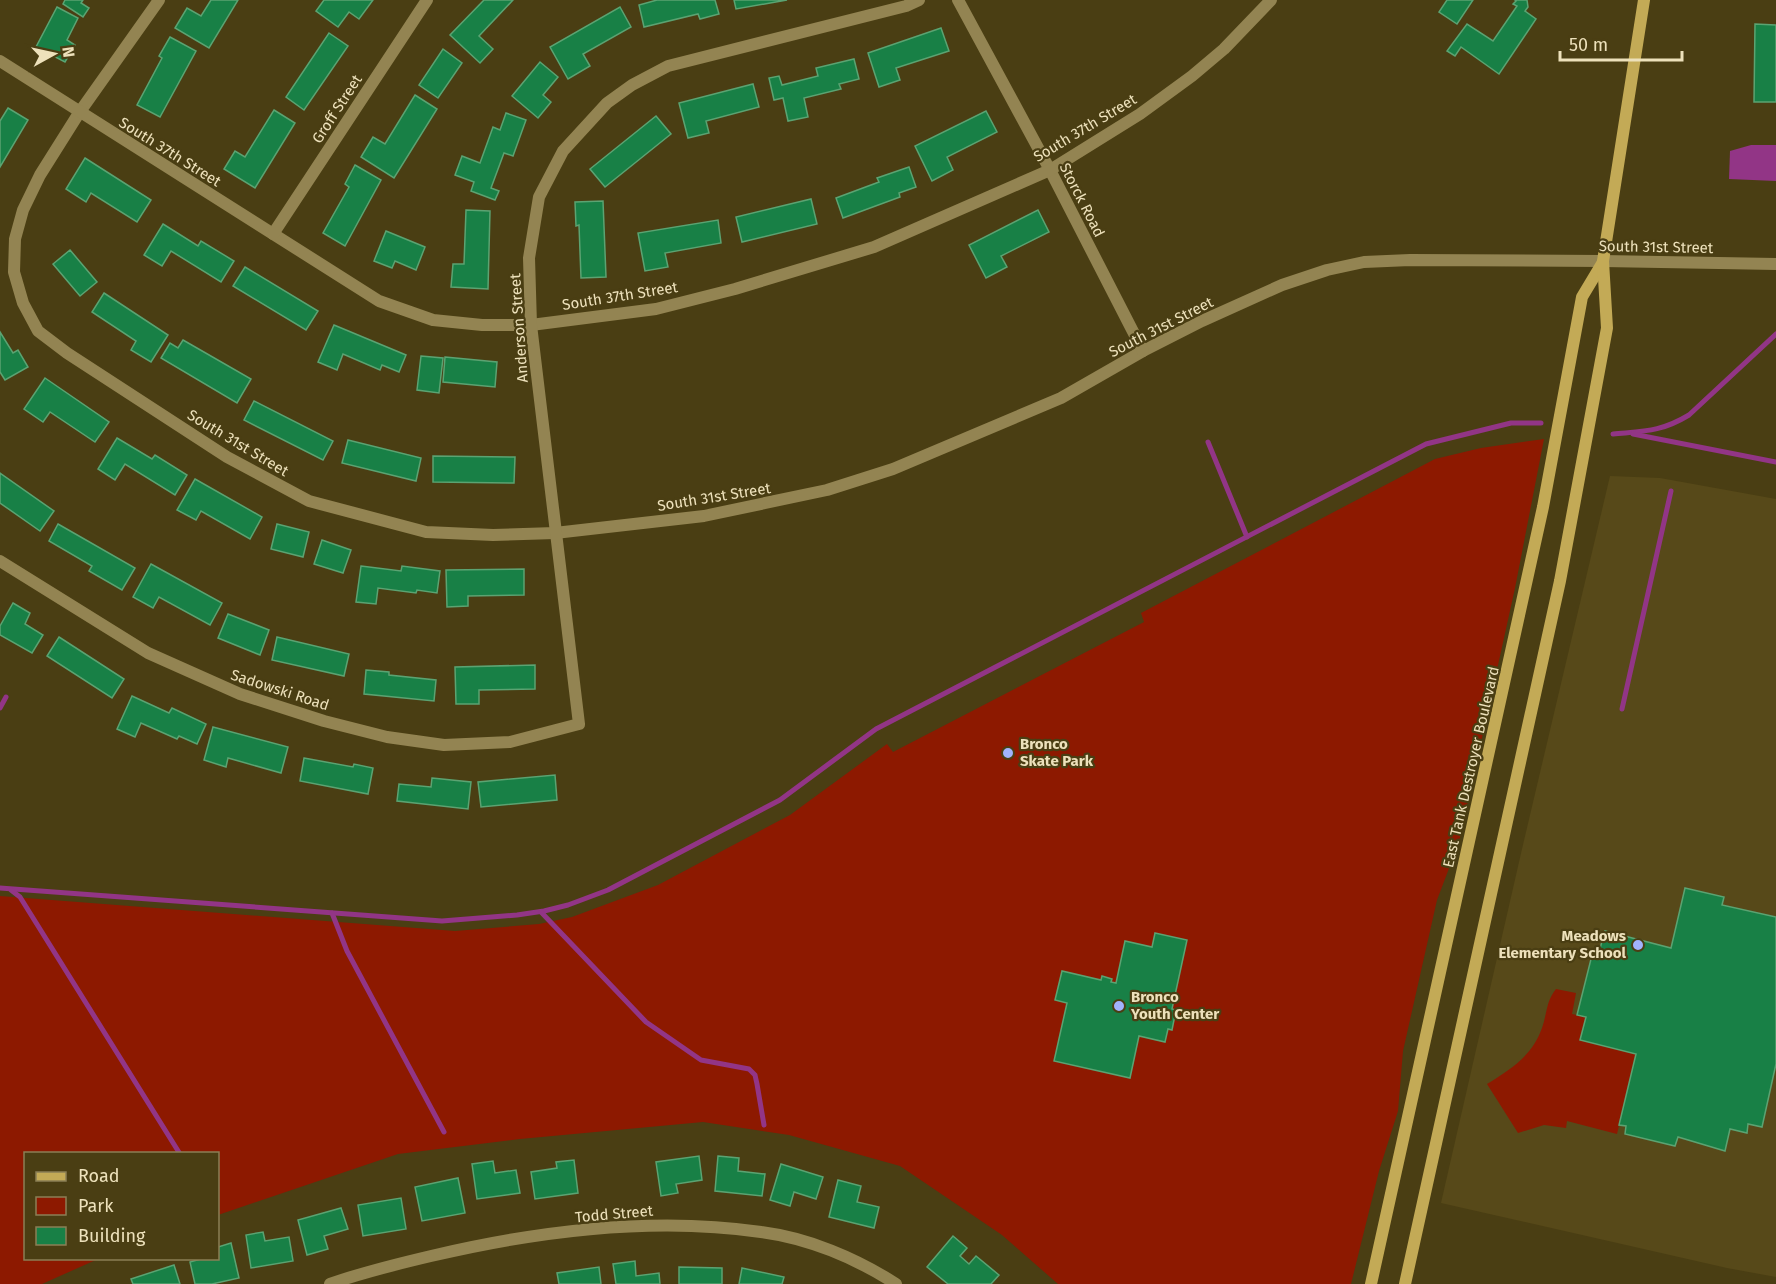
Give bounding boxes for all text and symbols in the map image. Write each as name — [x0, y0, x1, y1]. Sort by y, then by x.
north arrow — [24, 24, 84, 84]
scale bar — [1560, 24, 1682, 62]
text: 50 m — [1569, 34, 1608, 56]
text: N — [58, 45, 79, 59]
street label: Groff Street — [308, 71, 366, 147]
street label: South 37th Street — [1030, 90, 1140, 166]
street label: South 37th Street — [116, 113, 225, 191]
street label: Storck Road — [1056, 160, 1108, 240]
street label: South 31st Street — [1599, 237, 1714, 257]
street label: Anderson Street — [506, 272, 532, 383]
street label: South 37th Street — [561, 278, 680, 314]
street label: South 31st Street — [1106, 293, 1217, 361]
street label: South 31st Street — [184, 406, 292, 481]
street label: South 31st Street — [656, 479, 773, 515]
street label: East Tank Destroyer Boulevard — [1439, 665, 1503, 869]
street label: Sadowski Road — [229, 666, 331, 714]
place label: Bronco Skate Park — [1020, 735, 1094, 770]
marker: Bronco Skate Park — [1001, 746, 1015, 760]
place label: Meadows Elementary School — [1498, 927, 1627, 962]
marker: Meadows Elementary School — [1631, 938, 1645, 952]
place label: Bronco Youth Center — [1130, 988, 1220, 1023]
marker: Bronco Youth Center — [1112, 999, 1126, 1013]
legend — [24, 1152, 219, 1260]
text: Road — [78, 1165, 120, 1187]
text: Park — [78, 1195, 114, 1217]
street label: Todd Street — [574, 1202, 654, 1226]
text: Building — [78, 1225, 146, 1247]

